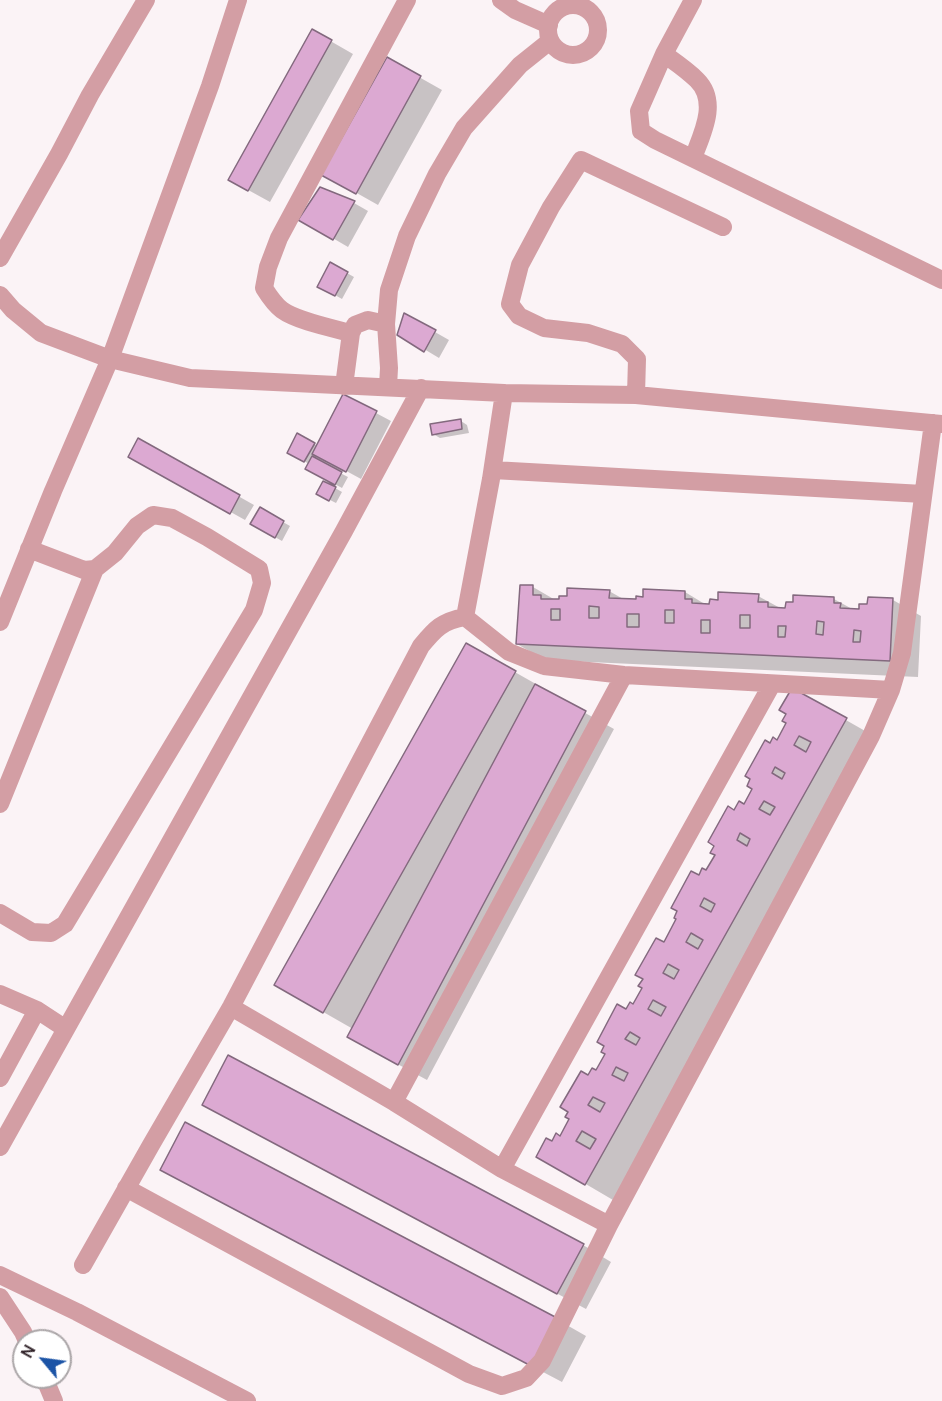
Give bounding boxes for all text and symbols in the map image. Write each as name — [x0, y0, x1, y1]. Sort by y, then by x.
north arrow — [12, 1329, 72, 1389]
text: N — [16, 1341, 40, 1362]

